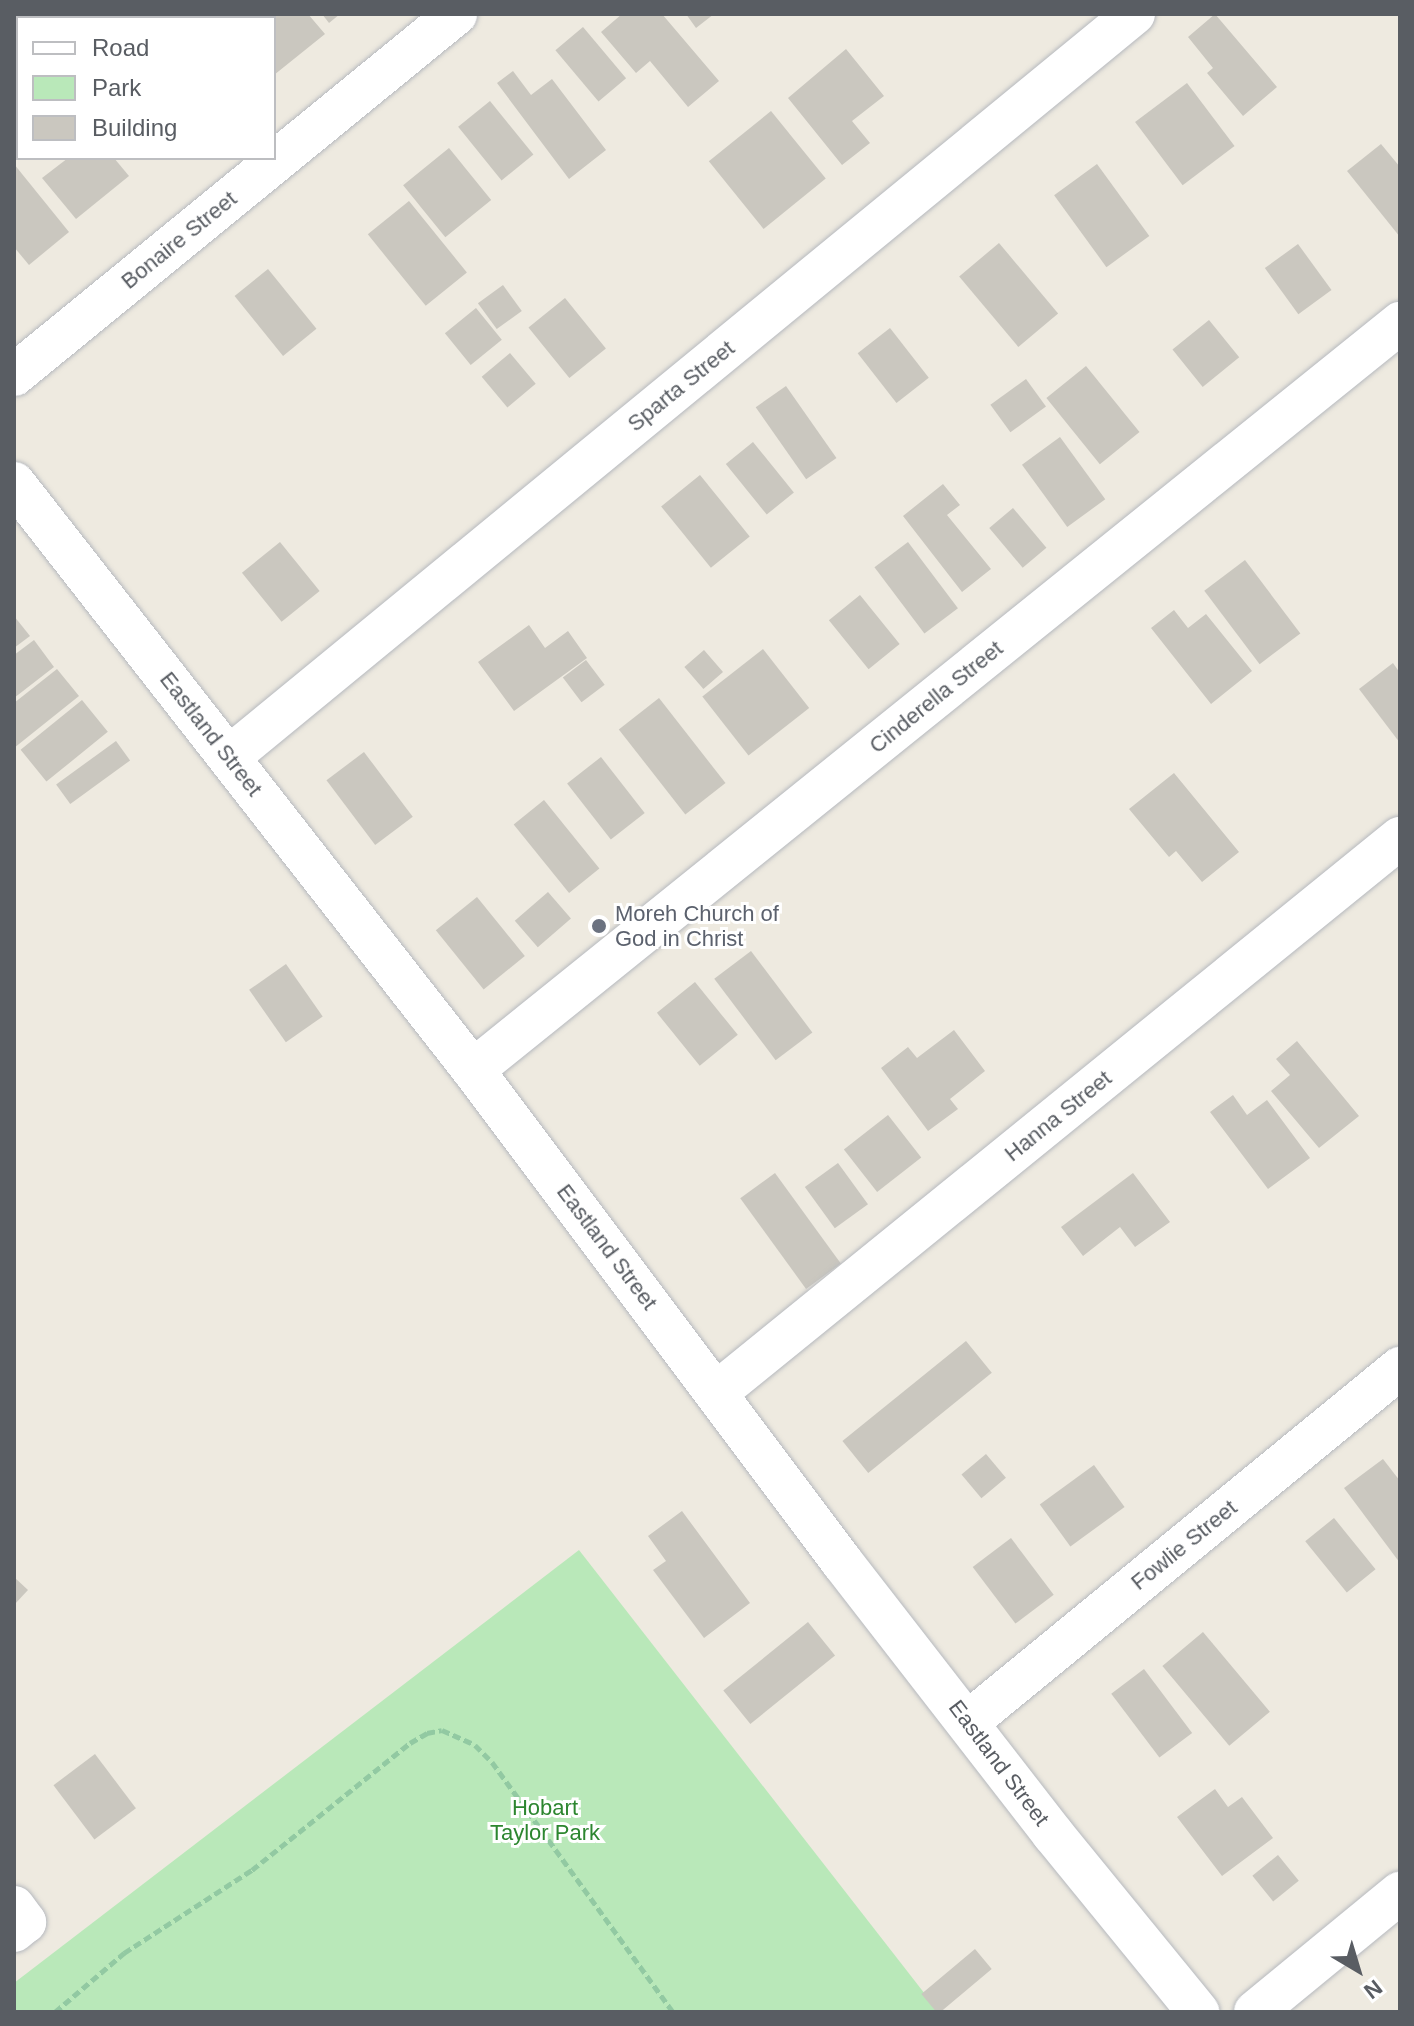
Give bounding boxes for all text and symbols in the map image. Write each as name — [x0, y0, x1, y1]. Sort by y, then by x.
legend — [16, 16, 276, 160]
text: Road — [92, 34, 149, 61]
text: Park — [92, 74, 141, 101]
text: Building — [92, 114, 177, 141]
street label: Bonaire Street — [116, 185, 242, 295]
street label: Sparta Street — [622, 335, 740, 437]
street label: Cinderella Street — [864, 635, 1008, 759]
street label: Eastland Street — [154, 667, 268, 801]
place label: Moreh Church of God in Christ — [615, 900, 779, 952]
marker: Moreh Church of God in Christ — [590, 917, 608, 935]
street label: Hanna Street — [999, 1065, 1117, 1167]
street label: Eastland Street — [551, 1179, 663, 1315]
street label: Fowlie Street — [1126, 1494, 1242, 1596]
street label: Eastland Street — [943, 1695, 1055, 1831]
park label: Hobart Taylor Park — [490, 1794, 600, 1846]
north arrow — [1318, 1930, 1398, 2010]
text: N — [1359, 1975, 1387, 2004]

